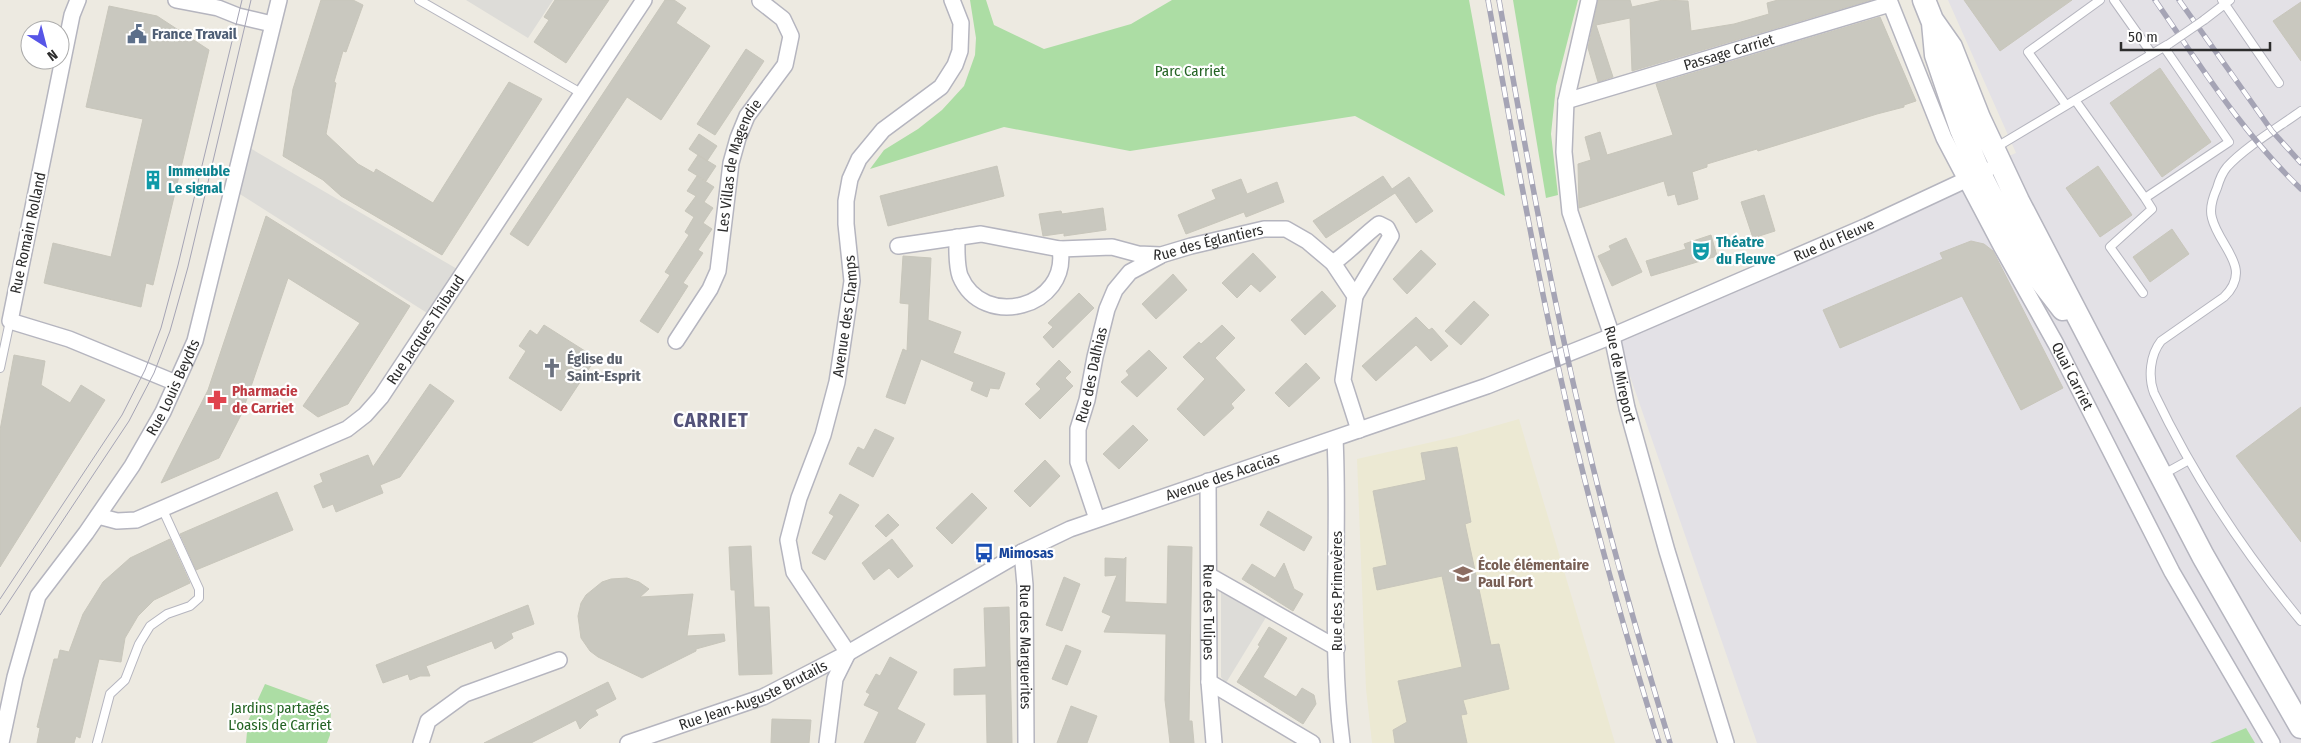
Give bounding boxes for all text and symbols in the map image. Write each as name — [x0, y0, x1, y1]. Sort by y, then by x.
north arrow — [20, 20, 70, 70]
scale bar — [2121, 20, 2270, 52]
public building icon: France Travail — [126, 23, 148, 45]
place label: France Travail — [152, 25, 238, 43]
text: 50 m — [2128, 28, 2158, 46]
street label: Passage Carriet — [1682, 30, 1776, 74]
text: N — [44, 46, 61, 64]
park label: Parc Carriet — [1155, 62, 1225, 80]
street label: Les Villas de Magendie — [714, 95, 765, 233]
place label: Immeuble Le signal — [168, 162, 230, 197]
building icon: Immeuble Le signal — [142, 169, 164, 191]
street label: Rue Romain Rolland — [6, 171, 50, 295]
street label: Rue du Fleuve — [1791, 215, 1877, 266]
street label: Rue des Églantiers — [1153, 220, 1265, 264]
place label: Théatre du Fleuve — [1716, 233, 1776, 268]
theatre icon: Théatre du Fleuve — [1690, 240, 1712, 262]
street label: Avenue des Champs — [829, 254, 861, 378]
street label: Rue Jacques Thibaud — [383, 272, 468, 388]
street label: Rue de Mireport — [1600, 323, 1640, 425]
street label: Rue des Dalhias — [1072, 325, 1111, 425]
street label: Rue Louis Beydts — [142, 336, 204, 439]
street label: Quai Carriet — [2048, 339, 2097, 413]
place label: Église du Saint-Esprit — [567, 350, 641, 385]
church icon: Église du Saint-Esprit — [541, 357, 563, 379]
place label: Pharmacie de Carriet — [232, 382, 298, 417]
pharmacy icon: Pharmacie de Carriet — [206, 389, 228, 411]
district label: CARRIET — [673, 408, 749, 432]
street label: Avenue des Acacias — [1163, 449, 1282, 505]
street label: Rue des Primevères — [1328, 531, 1346, 651]
bus stop icon: Mimosas — [973, 542, 995, 564]
place label: Mimosas — [999, 544, 1054, 562]
place label: École élémentaire Paul Fort — [1478, 556, 1589, 591]
school or university icon: École élémentaire Paul Fort — [1452, 563, 1474, 585]
street label: Rue des Tulipes — [1199, 564, 1218, 660]
street label: Rue des Marguerites — [1016, 584, 1035, 710]
street label: Rue Jean-Auguste Brutails — [677, 656, 830, 734]
park label: Jardins partagés L'oasis de Carriet — [228, 699, 332, 734]

